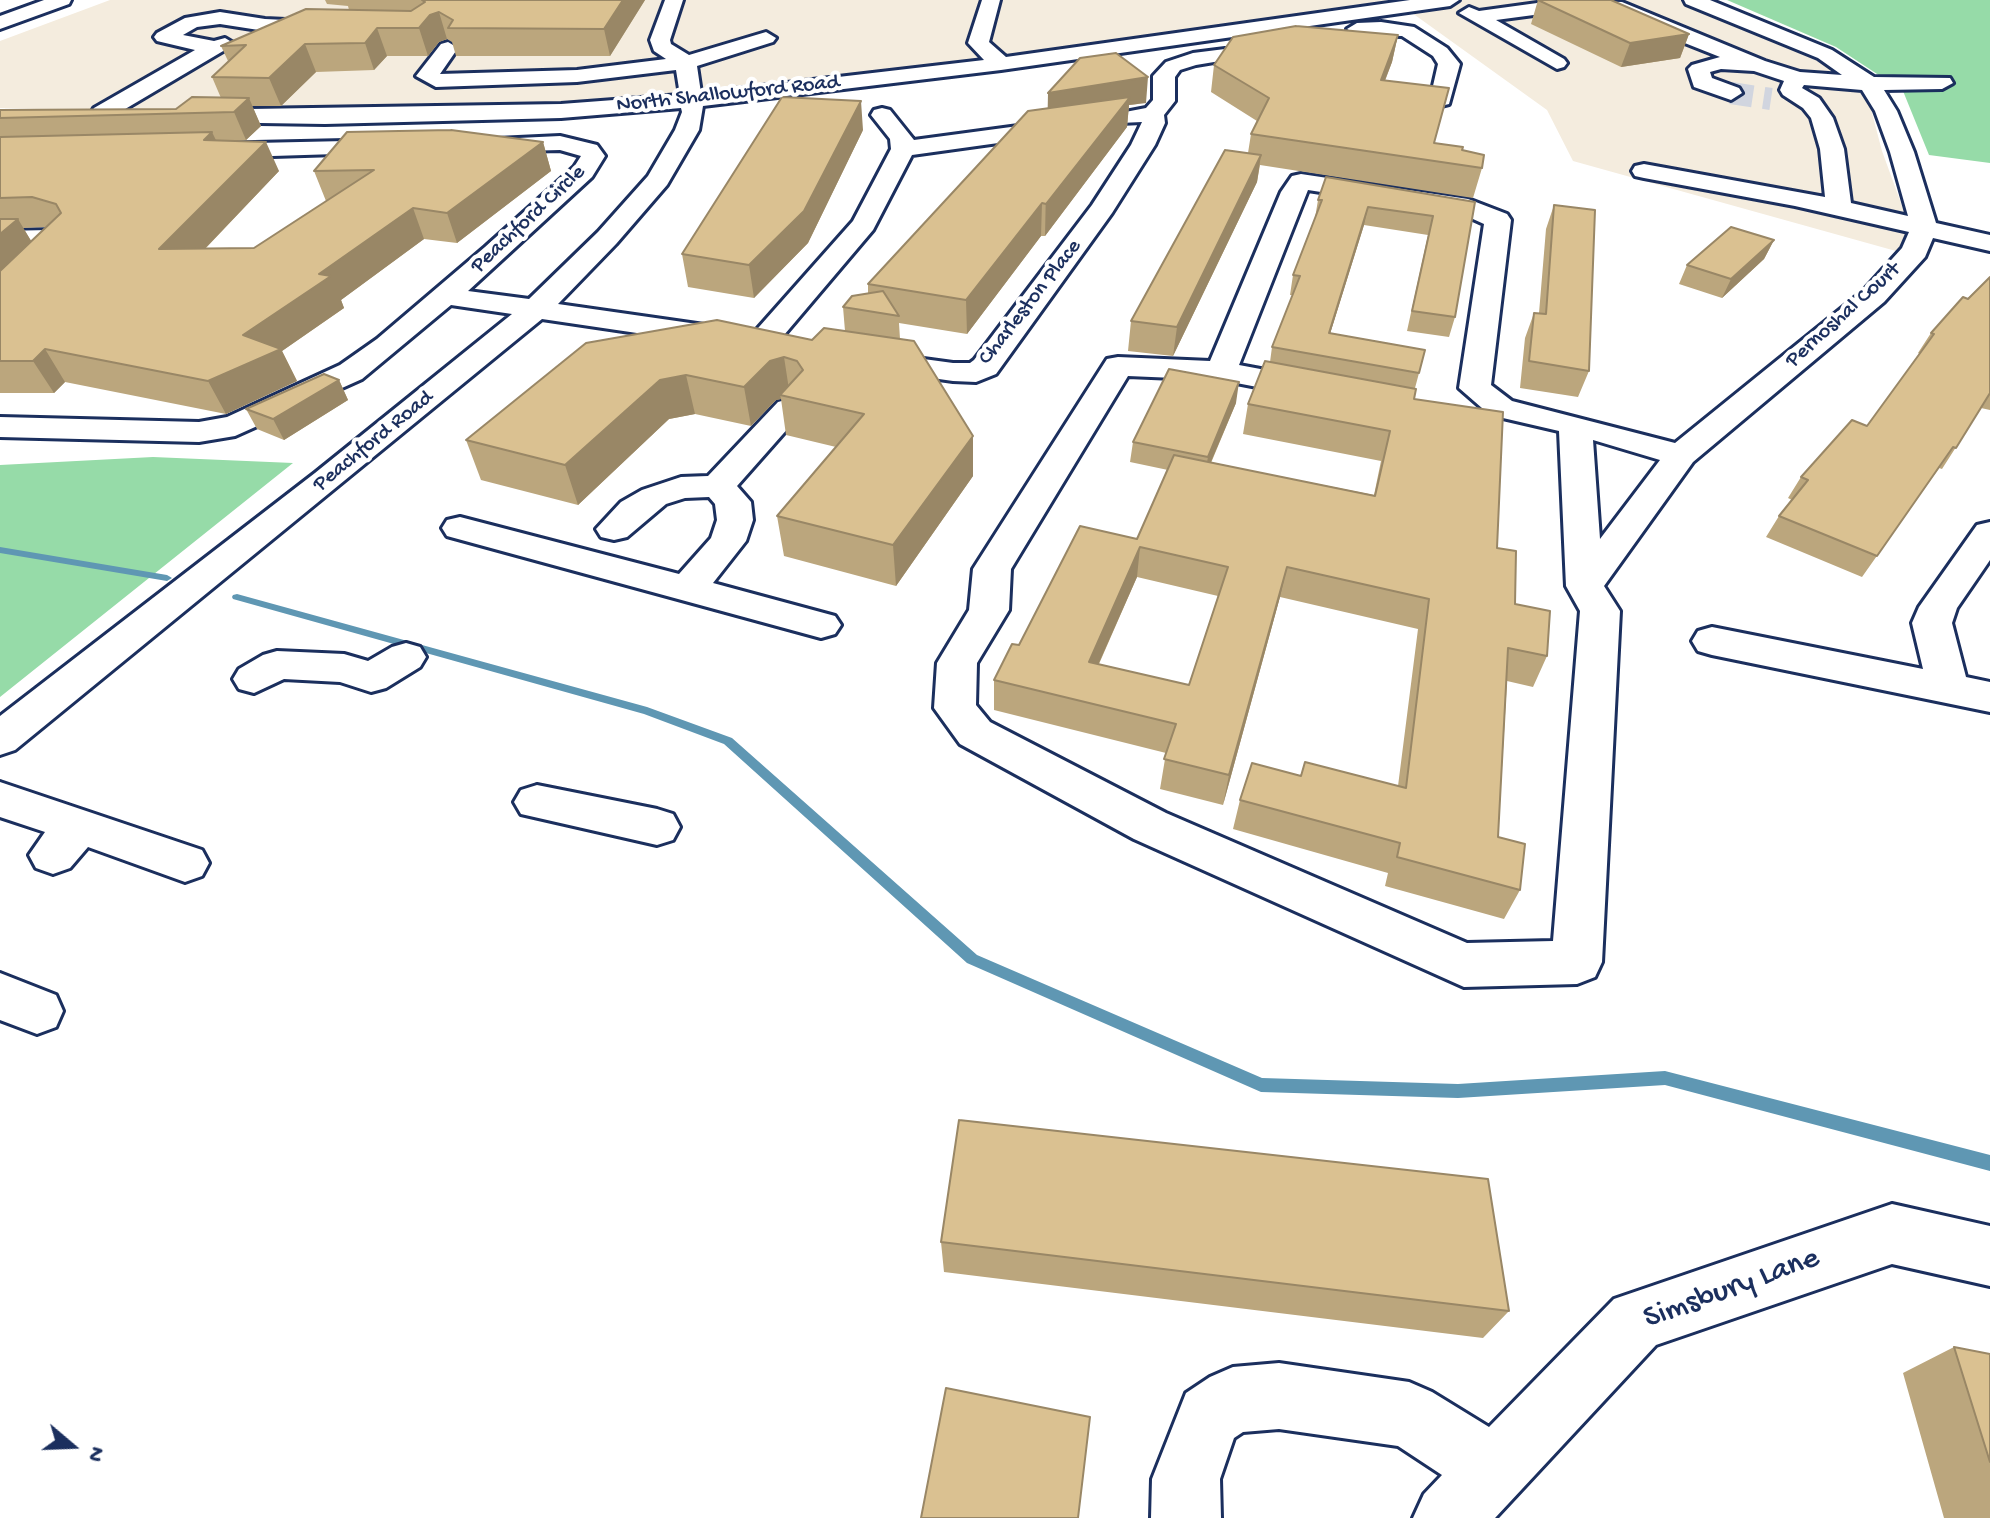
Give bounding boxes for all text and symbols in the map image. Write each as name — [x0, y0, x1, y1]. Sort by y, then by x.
street label: North Shallowford Road — [615, 70, 841, 120]
street label: Peachford Circle — [466, 160, 592, 280]
street label: Charleston Place — [974, 235, 1088, 371]
street label: Pernoshal Court — [1781, 257, 1907, 375]
street label: Peachford Road — [309, 385, 439, 499]
street label: Simsbury Lane — [1639, 1240, 1825, 1340]
north arrow — [32, 1406, 112, 1486]
text: N — [80, 1443, 109, 1465]

